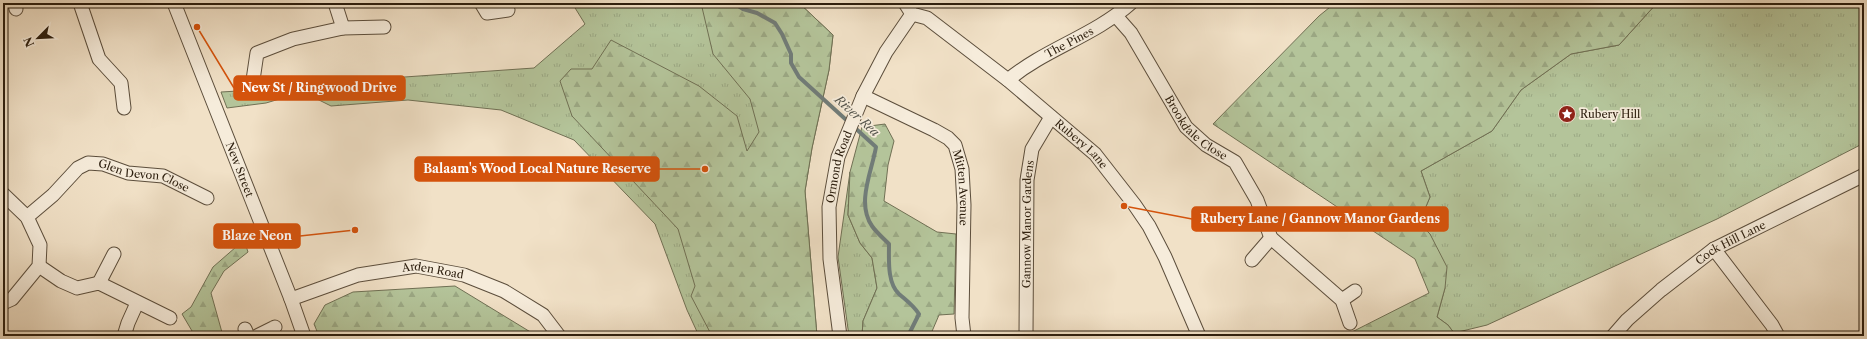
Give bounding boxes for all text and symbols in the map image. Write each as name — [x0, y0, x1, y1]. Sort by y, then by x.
north arrow — [18, 18, 58, 58]
street label: The Pines — [1043, 24, 1096, 61]
text: N — [20, 34, 37, 49]
callout: New St / Ringwood Drive — [234, 76, 405, 100]
text: New St / Ringwood Drive — [241, 80, 397, 95]
water label: River Rea — [831, 91, 883, 139]
street label: Brookdale Close — [1162, 93, 1230, 163]
place icon: Rubery Hill — [1557, 104, 1577, 124]
place label: Rubery Hill — [1580, 107, 1641, 121]
street label: Rubery Lane — [1052, 116, 1111, 172]
street label: Ormond Road — [823, 128, 855, 204]
street label: New Street — [223, 140, 257, 199]
street label: Mitten Avenue — [950, 148, 971, 226]
street label: Glen Devon Close — [98, 157, 192, 195]
callout: Balaam's Wood Local Nature Reserve — [415, 157, 659, 181]
street label: Gannow Manor Gardens — [1019, 159, 1037, 288]
text: Balaam's Wood Local Nature Reserve — [423, 161, 651, 176]
callout: Rubery Lane / Gannow Manor Gardens — [1192, 207, 1448, 231]
text: Rubery Lane / Gannow Manor Gardens — [1200, 211, 1440, 226]
street label: Cock Hill Lane — [1692, 218, 1768, 268]
callout: Blaze Neon — [214, 224, 300, 248]
text: Blaze Neon — [222, 228, 293, 243]
street label: Arden Road — [400, 259, 465, 282]

